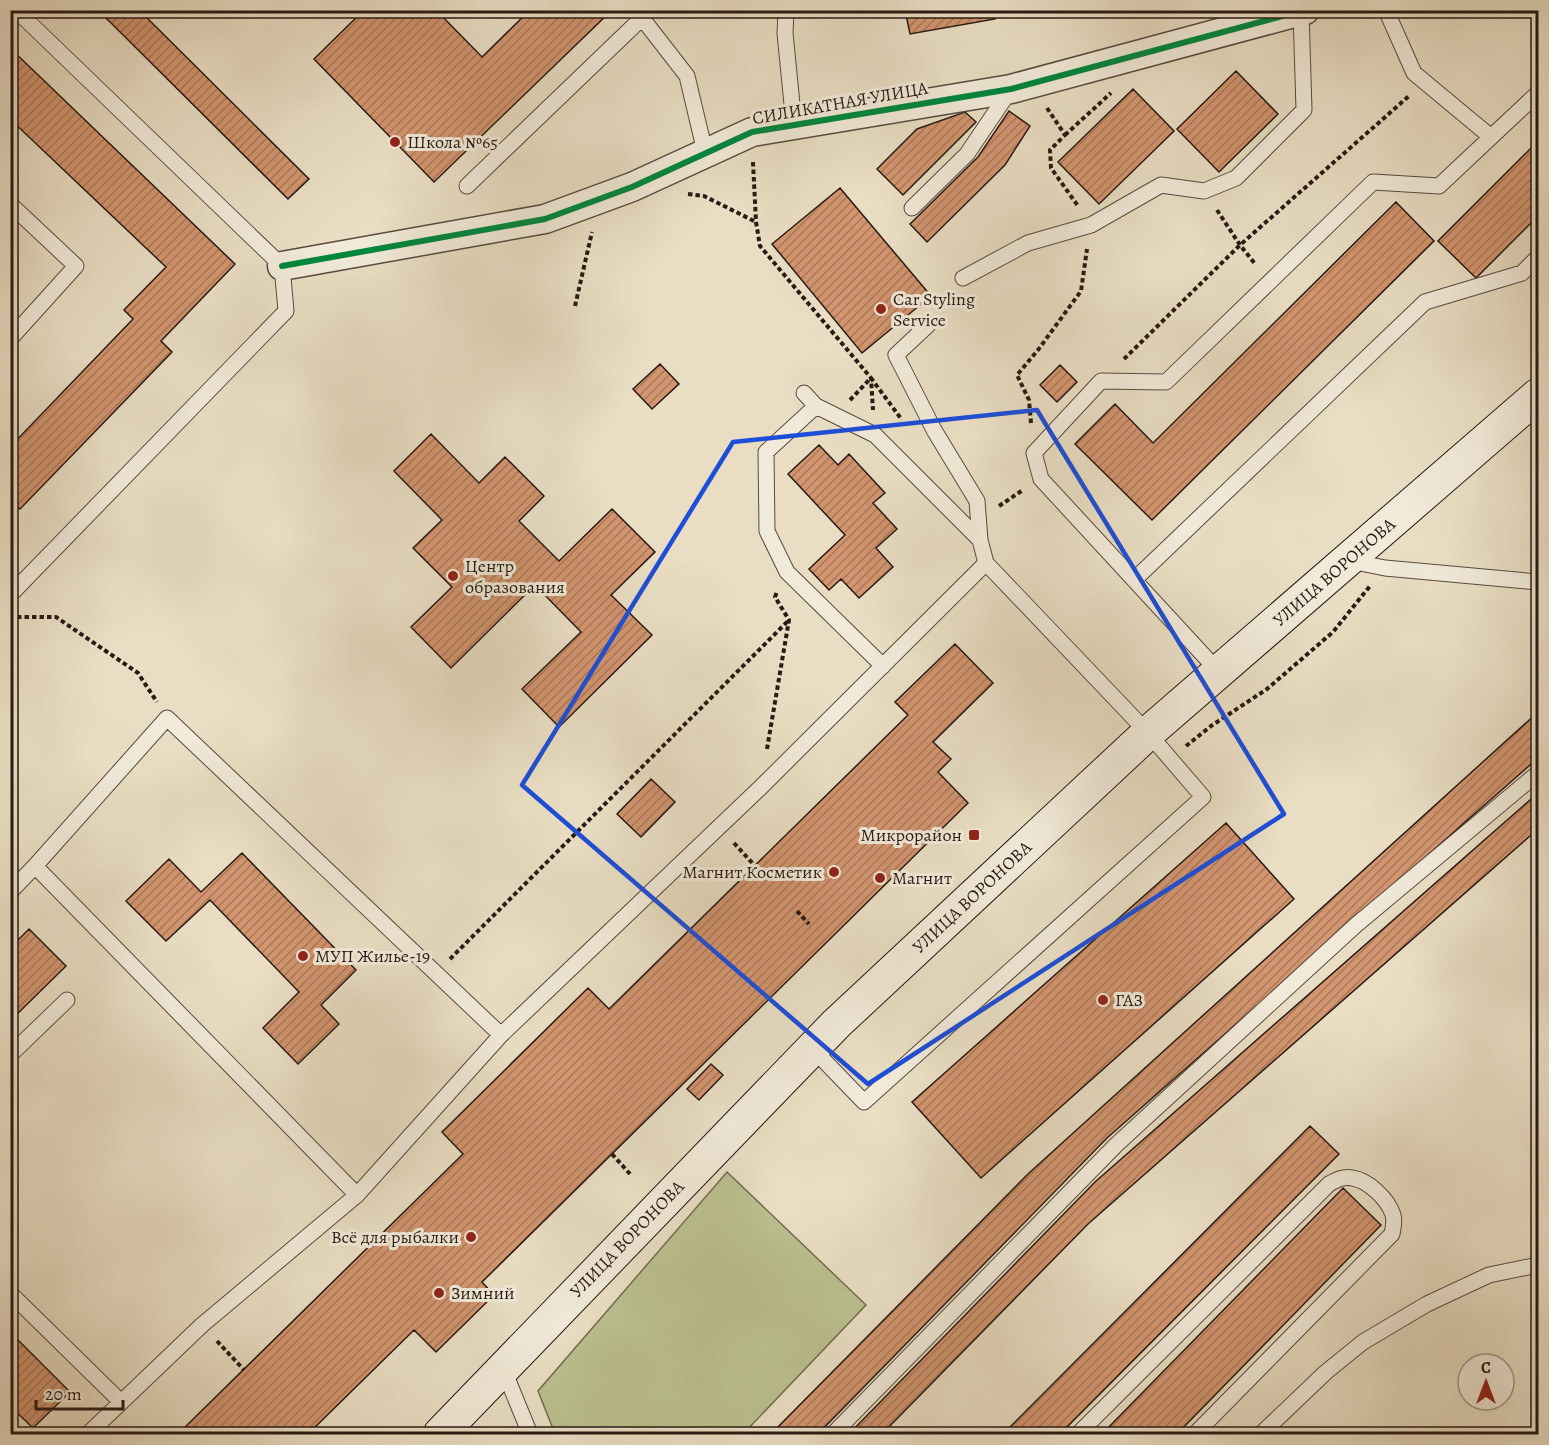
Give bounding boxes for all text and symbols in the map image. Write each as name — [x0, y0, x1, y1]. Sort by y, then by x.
street label: СИЛИКАТНАЯ УЛИЦА — [750, 76, 930, 130]
place label: Школа №65 — [407, 130, 498, 154]
marker: Школа №65 — [388, 135, 402, 149]
place label: Car Styling Service — [893, 287, 975, 332]
marker: Car Styling Service — [874, 302, 888, 316]
street label: УЛИЦА ВОРОНОВА — [1268, 512, 1401, 632]
place label: Центр образования — [465, 554, 565, 599]
marker: Центр образования — [446, 569, 460, 583]
place label: Микрорайон — [861, 823, 962, 847]
marker: Микрорайон — [967, 828, 981, 842]
street label: УЛИЦА ВОРОНОВА — [907, 835, 1037, 959]
place label: Магнит Косметик — [683, 860, 822, 884]
marker: Магнит Косметик — [827, 865, 841, 879]
place label: Магнит — [892, 866, 952, 890]
marker: Магнит — [873, 871, 887, 885]
place label: МУП Жилье-19 — [315, 944, 430, 968]
marker: МУП Жилье-19 — [296, 949, 310, 963]
place label: ГАЗ — [1115, 988, 1143, 1012]
marker: ГАЗ — [1096, 993, 1110, 1007]
street label: УЛИЦА ВОРОНОВА — [565, 1175, 690, 1303]
place label: Всё для рыбалки — [331, 1225, 459, 1249]
marker: Всё для рыбалки — [464, 1230, 478, 1244]
place label: Зимний — [451, 1281, 515, 1305]
marker: Зимний — [432, 1286, 446, 1300]
north arrow — [1456, 1352, 1516, 1412]
text: С — [1481, 1357, 1491, 1379]
scale bar — [36, 1373, 123, 1411]
text: 20 m — [45, 1382, 82, 1406]

